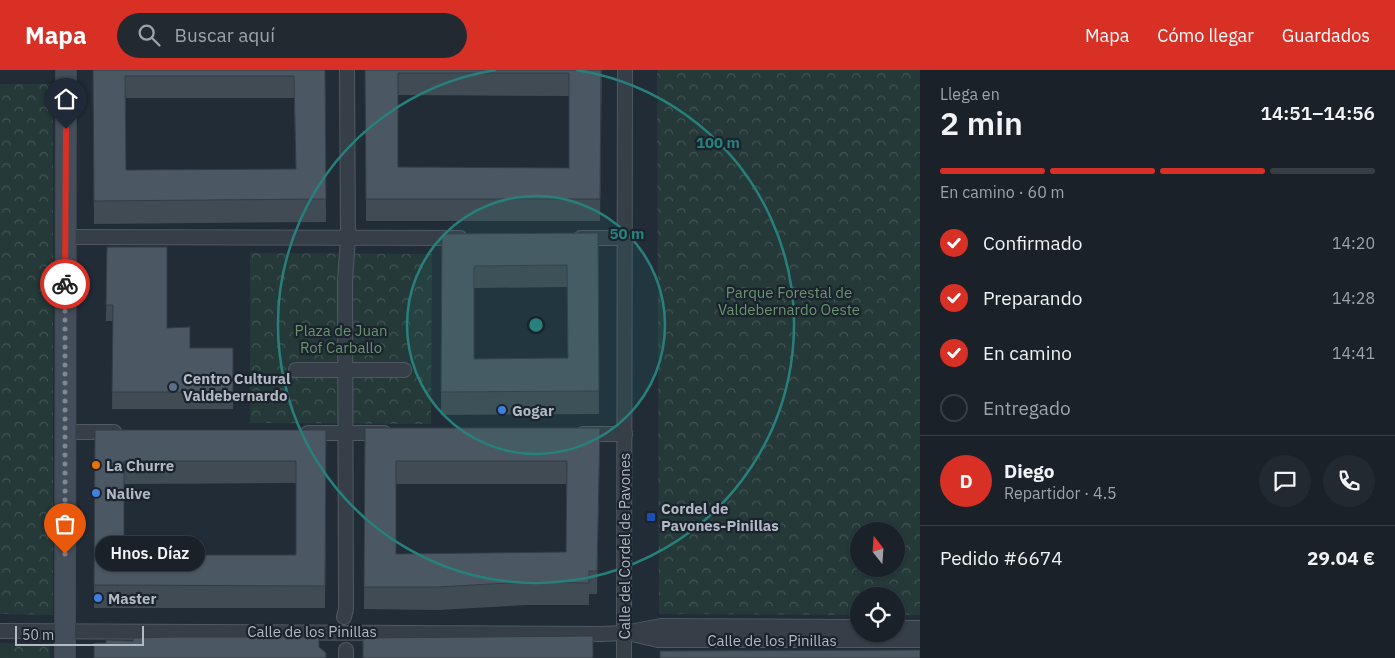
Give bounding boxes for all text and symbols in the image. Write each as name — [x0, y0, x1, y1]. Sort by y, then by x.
search box — [117, 13, 467, 58]
text: Mapa — [25, 19, 87, 51]
icon: search — [135, 21, 163, 49]
text: Buscar aquí — [175, 23, 275, 47]
text: Mapa — [1085, 24, 1129, 47]
text: Cómo llegar — [1157, 24, 1254, 47]
text: Guardados — [1282, 24, 1370, 47]
pin — [45, 78, 87, 129]
text: Llega en — [940, 84, 1000, 104]
icon: home — [52, 85, 80, 113]
text: 14:51–14:56 — [1261, 101, 1375, 125]
text: 2 min — [940, 102, 1023, 144]
text: 100 m — [696, 133, 740, 152]
text: En camino · 60 m — [940, 182, 1065, 202]
text: 50 m — [610, 224, 644, 243]
icon: check — [940, 229, 968, 257]
text: Confirmado — [983, 231, 1082, 255]
text: 14:20 — [1332, 233, 1375, 253]
courier — [40, 259, 90, 309]
icon: bike — [51, 270, 79, 298]
park label: Parque Forestal de Valdebernardo Oeste — [718, 283, 860, 319]
icon: check — [940, 284, 968, 312]
text: Preparando — [983, 286, 1082, 310]
text: 14:28 — [1332, 288, 1375, 308]
centre of rings — [527, 316, 545, 334]
park label: Plaza de Juan Rof Carballo — [295, 321, 387, 357]
icon: check — [940, 339, 968, 367]
text: En camino — [983, 341, 1072, 365]
text: 14:41 — [1332, 343, 1375, 363]
place label: Centro Cultural Valdebernardo — [183, 369, 291, 405]
marker: Centro Cultural Valdebernardo — [167, 381, 179, 393]
text: Entregado — [983, 396, 1071, 420]
place label: Gogar — [512, 401, 554, 420]
marker: Gogar — [496, 404, 508, 416]
street label: Calle del Cordel de Pavones — [615, 453, 634, 639]
button: chat — [1259, 455, 1311, 507]
button: phone — [1323, 455, 1375, 507]
place label: La Churre — [106, 456, 174, 475]
marker: La Churre — [90, 459, 102, 471]
text: Diego — [1004, 459, 1054, 483]
text: D — [959, 469, 973, 493]
text: Repartidor · 4.5 — [1004, 483, 1117, 503]
place label: Nalive — [106, 484, 151, 503]
marker: Nalive — [90, 487, 102, 499]
place label: Cordel de Pavones-Pinillas — [661, 499, 779, 535]
pin — [44, 503, 86, 554]
icon: bag — [51, 510, 79, 538]
marker: Cordel de Pavones-Pinillas — [645, 511, 657, 523]
north arrow — [850, 522, 905, 578]
map controls — [850, 522, 905, 642]
callout: Hnos. Díaz — [95, 536, 205, 572]
text: Hnos. Díaz — [111, 543, 189, 563]
text: Pedido #6674 — [940, 546, 1063, 570]
text: 29.04 € — [1307, 546, 1375, 570]
button: locate — [850, 587, 905, 642]
place label: Master — [108, 589, 156, 608]
marker: Master — [92, 592, 104, 604]
street label: Calle de los Pinillas — [247, 622, 377, 641]
scale bar — [15, 623, 144, 646]
text: 50 m — [22, 626, 54, 644]
street label: Calle de los Pinillas — [707, 631, 837, 650]

